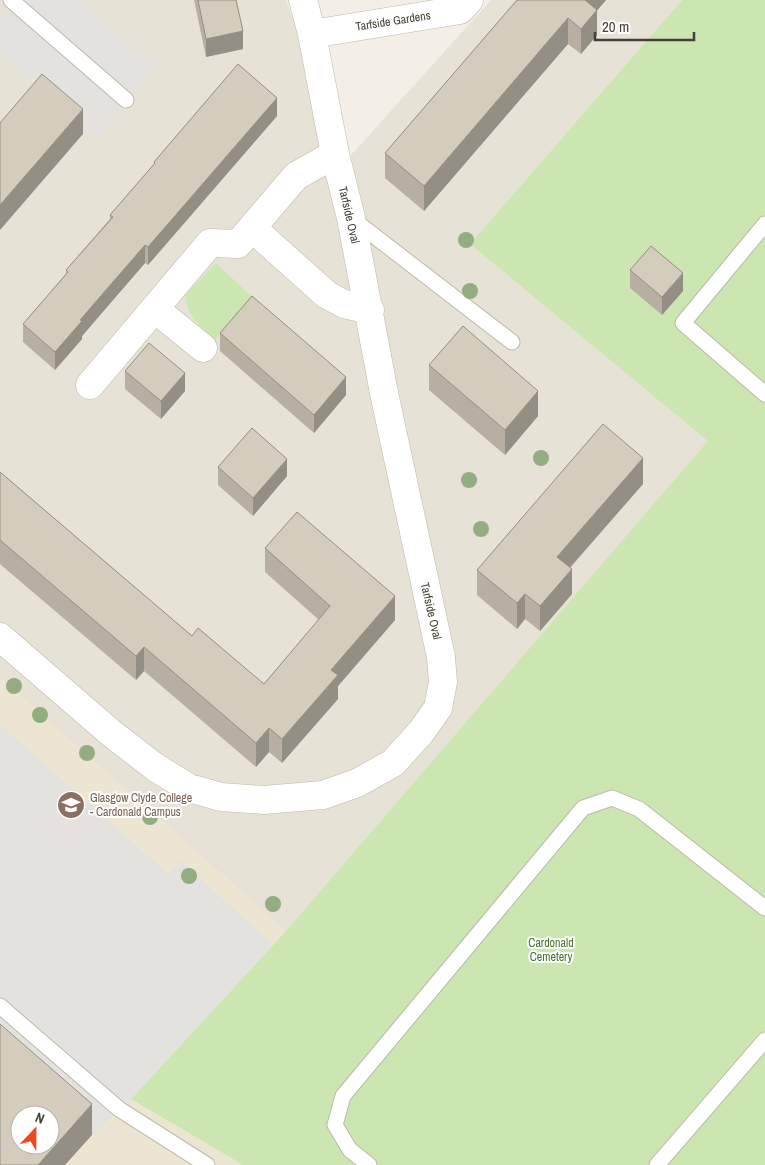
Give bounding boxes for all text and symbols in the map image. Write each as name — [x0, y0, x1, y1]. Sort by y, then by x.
street label: Tarfside Gardens — [354, 7, 432, 35]
scale bar — [595, 10, 694, 42]
text: 20 m — [602, 16, 629, 37]
street label: Tarfside Oval — [335, 185, 363, 245]
street label: Tarfside Oval — [417, 581, 445, 641]
school or university icon: Glasgow Clyde College - Cardonald Campus — [56, 790, 86, 820]
place label: Glasgow Clyde College - Cardonald Campus — [90, 790, 192, 820]
park label: Cardonald Cemetery — [528, 935, 574, 965]
north arrow — [10, 1105, 60, 1155]
text: N — [33, 1108, 47, 1128]

